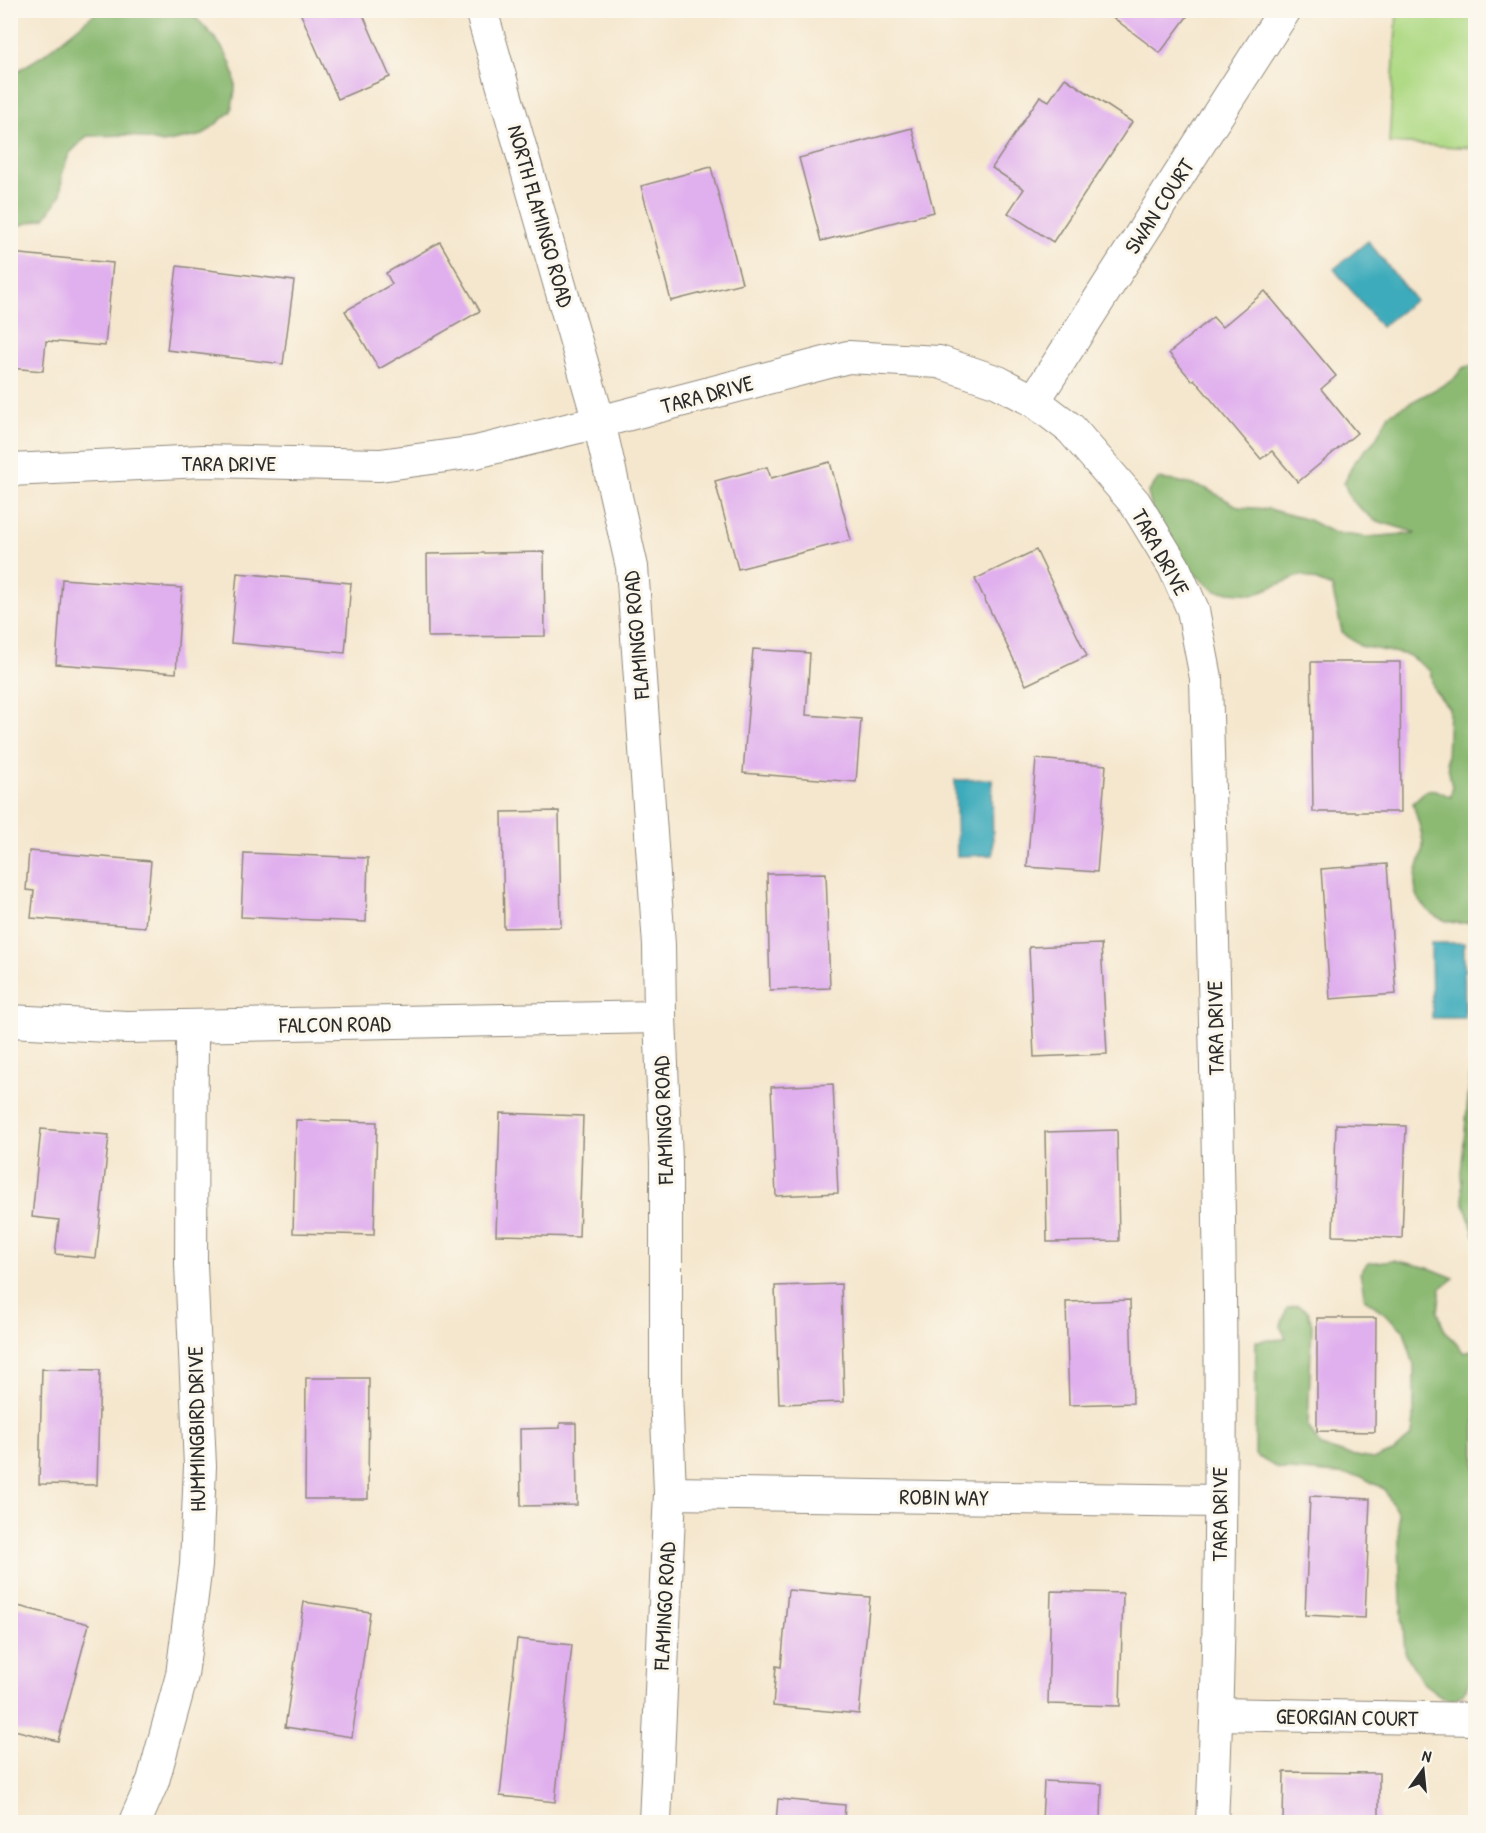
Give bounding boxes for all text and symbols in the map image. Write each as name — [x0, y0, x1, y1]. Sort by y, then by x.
street label: NORTH FLAMINGO ROAD — [501, 122, 581, 311]
street label: SWAN COURT — [1117, 152, 1201, 259]
street label: TARA DRIVE — [657, 367, 757, 421]
street label: TARA DRIVE — [182, 448, 277, 478]
street label: TARA DRIVE — [1125, 503, 1197, 601]
street label: FLAMINGO ROAD — [615, 569, 657, 701]
street label: TARA DRIVE — [1199, 980, 1231, 1076]
street label: FALCON ROAD — [278, 1008, 392, 1040]
street label: FLAMINGO ROAD — [646, 1055, 680, 1186]
street label: HUMMINGBIRD DRIVE — [180, 1346, 212, 1512]
street label: TARA DRIVE — [1204, 1466, 1234, 1561]
street label: ROBIN WAY — [899, 1481, 989, 1513]
street label: FLAMINGO ROAD — [646, 1541, 682, 1672]
street label: GEORGIAN COURT — [1276, 1701, 1419, 1733]
north arrow — [1393, 1740, 1453, 1800]
text: N — [1420, 1744, 1434, 1767]

